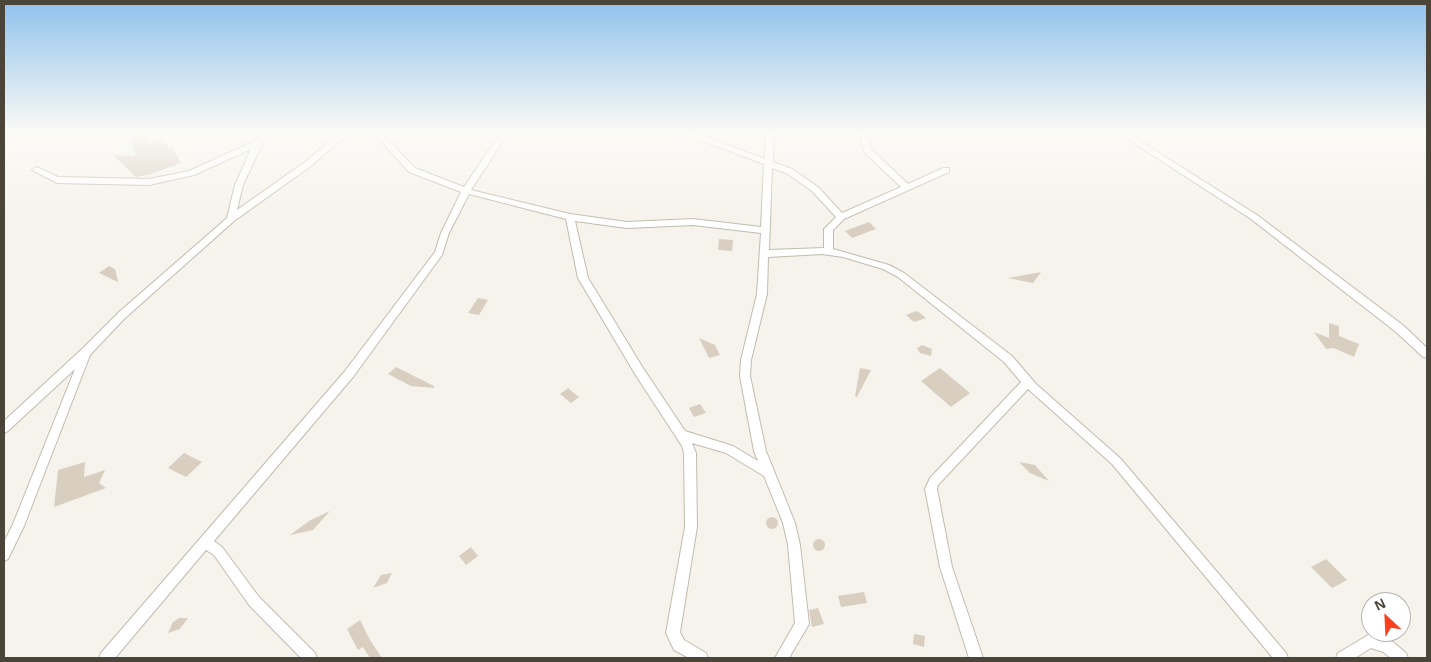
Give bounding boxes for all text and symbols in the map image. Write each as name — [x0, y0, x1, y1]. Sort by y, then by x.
north arrow — [1361, 592, 1411, 642]
text: N — [1372, 595, 1388, 614]

